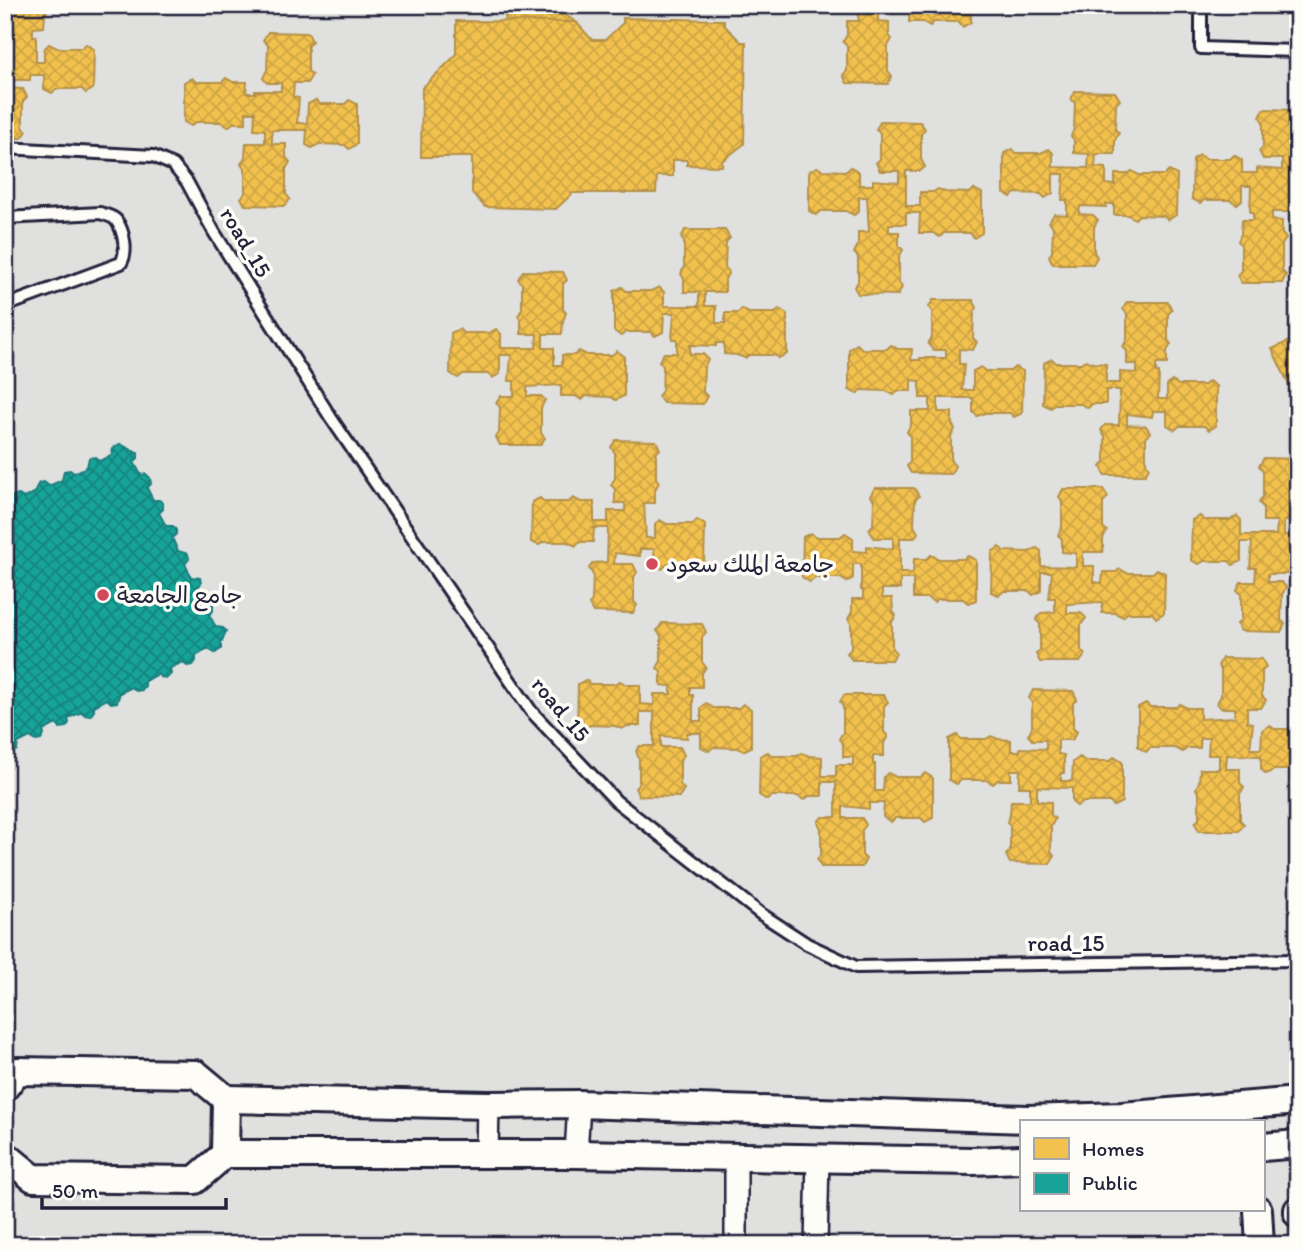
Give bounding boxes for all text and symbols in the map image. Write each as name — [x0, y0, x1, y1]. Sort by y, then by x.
street label: road_15 — [214, 202, 278, 282]
place label: جامعة الملك سعود — [666, 550, 834, 579]
marker: جامعة الملك سعود — [644, 556, 660, 572]
place label: جامع الجامعة — [117, 581, 242, 612]
marker: جامع الجامعة — [95, 587, 111, 603]
street label: road_15 — [526, 671, 596, 747]
street label: road_15 — [1028, 929, 1104, 957]
legend — [1020, 1120, 1264, 1212]
text: Homes — [1082, 1136, 1144, 1161]
scale bar — [42, 1166, 226, 1210]
text: Public — [1082, 1170, 1138, 1195]
text: 50 m — [52, 1178, 99, 1203]

